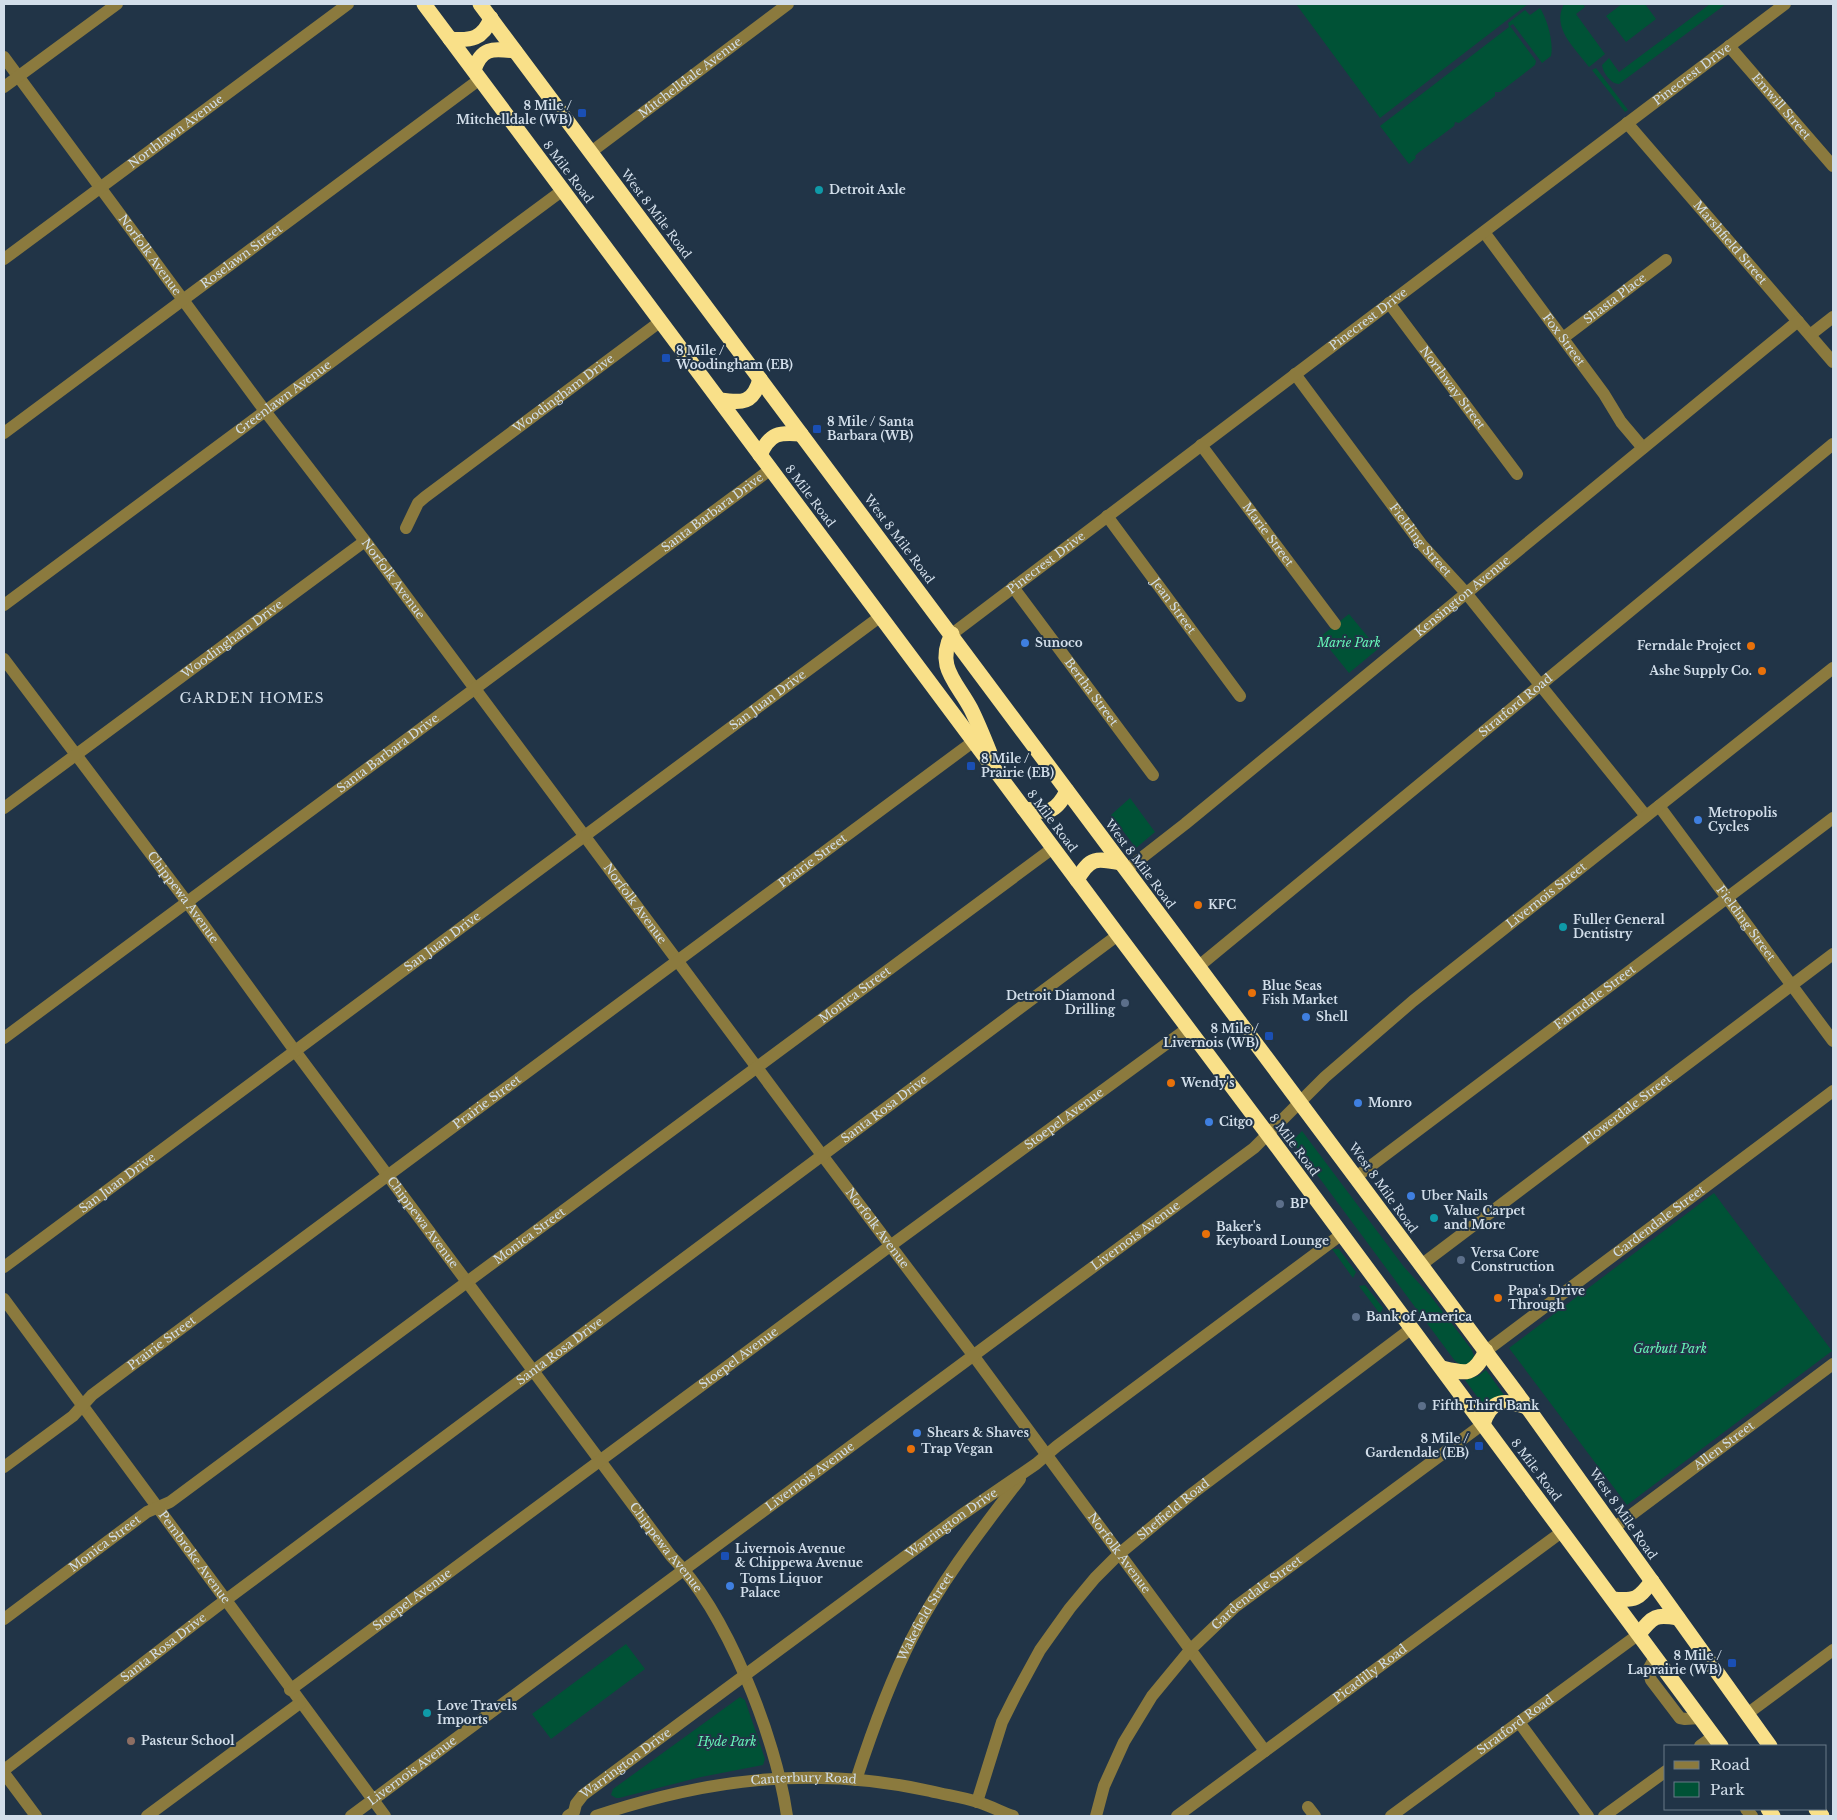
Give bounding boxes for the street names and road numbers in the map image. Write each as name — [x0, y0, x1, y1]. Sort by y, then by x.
street label: Mitchelldale Avenue — [635, 33, 745, 121]
street label: Pinecrest Drive — [1650, 39, 1734, 108]
street label: Emwill Street — [1749, 70, 1815, 143]
street label: Northlawn Avenue — [125, 91, 226, 171]
street label: 8 Mile Road — [540, 138, 597, 206]
street label: West 8 Mile Road — [617, 165, 695, 261]
street label: Marshfield Street — [1690, 197, 1771, 288]
street label: Norfolk Avenue — [116, 211, 185, 298]
street label: Roselawn Street — [197, 220, 285, 291]
street label: Shasta Place — [1580, 270, 1649, 327]
street label: Pinecrest Drive — [1326, 284, 1410, 353]
street label: Fox Street — [1540, 310, 1589, 369]
street label: Northway Street — [1417, 343, 1489, 432]
street label: Woodingham Drive — [509, 351, 617, 436]
street label: Greenlawn Avenue — [232, 357, 334, 438]
street label: 8 Mile Road — [782, 462, 839, 530]
street label: Santa Barbara Drive — [658, 469, 766, 555]
street label: West 8 Mile Road — [860, 490, 938, 586]
street label: Marie Street — [1240, 499, 1298, 570]
street label: Fielding Street — [1387, 500, 1455, 580]
street label: Pinecrest Drive — [1004, 528, 1088, 597]
street label: Norfolk Avenue — [359, 535, 428, 622]
street label: Kensington Avenue — [1412, 552, 1513, 639]
street label: Jean Street — [1147, 573, 1200, 637]
street label: Woodingham Drive — [178, 596, 286, 682]
street label: Bertha Street — [1061, 655, 1122, 729]
street label: San Juan Drive — [726, 666, 809, 733]
street label: Stratford Road — [1475, 670, 1555, 740]
street label: Santa Barbara Drive — [334, 710, 442, 796]
street label: 8 Mile Road — [1024, 787, 1081, 855]
street label: West 8 Mile Road — [1101, 815, 1179, 911]
street label: Prairie Street — [775, 830, 849, 891]
street label: Chippewa Avenue — [144, 848, 222, 946]
street label: Livernois Street — [1503, 858, 1589, 931]
street label: Norfolk Avenue — [601, 860, 670, 947]
street label: Fielding Street — [1713, 882, 1779, 964]
street label: San Juan Drive — [401, 908, 483, 974]
street label: Farmdale Street — [1551, 961, 1639, 1032]
street label: Monica Street — [816, 963, 894, 1026]
street label: Prairie Street — [450, 1071, 524, 1132]
street label: Santa Rosa Drive — [838, 1071, 931, 1146]
street label: Flowerdale Street — [1579, 1071, 1674, 1147]
street label: Stoepel Avenue — [1021, 1084, 1106, 1152]
street label: 8 Mile Road — [1266, 1111, 1323, 1179]
street label: West 8 Mile Road — [1345, 1139, 1421, 1236]
street label: San Juan Drive — [76, 1149, 158, 1216]
street label: Chippewa Avenue — [384, 1173, 462, 1271]
street label: Gardendale Street — [1610, 1181, 1708, 1260]
street label: Norfolk Avenue — [843, 1185, 913, 1271]
street label: Livernois Avenue — [1088, 1197, 1183, 1273]
street label: Monica Street — [490, 1204, 568, 1267]
street label: Prairie Street — [124, 1312, 199, 1373]
street label: Santa Rosa Drive — [513, 1313, 606, 1388]
street label: Stoepel Avenue — [696, 1323, 781, 1392]
street label: Allen Street — [1690, 1417, 1757, 1473]
street label: 8 Mile Road — [1508, 1436, 1565, 1504]
street label: Livernois Avenue — [762, 1438, 857, 1514]
street label: West 8 Mile Road — [1586, 1465, 1660, 1562]
street label: Sheffield Road — [1134, 1475, 1212, 1543]
street label: Warrington Drive — [902, 1485, 1000, 1561]
street label: Chippewa Avenue — [627, 1499, 706, 1595]
street label: Pembroke Avenue — [156, 1508, 234, 1607]
street label: Norfolk Avenue — [1085, 1510, 1154, 1596]
street label: Monica Street — [66, 1511, 144, 1575]
street label: Gardendale Street — [1208, 1552, 1305, 1633]
street label: Stoepel Avenue — [369, 1565, 454, 1633]
street label: Wakefield Street — [894, 1569, 956, 1664]
street label: Santa Rosa Drive — [117, 1609, 209, 1685]
street label: Picadilly Road — [1330, 1641, 1410, 1705]
street label: Stratford Road — [1474, 1692, 1556, 1757]
street label: Warrington Drive — [576, 1724, 674, 1802]
street label: Livernois Avenue — [364, 1733, 459, 1808]
street label: Canterbury Road — [750, 1770, 857, 1788]

